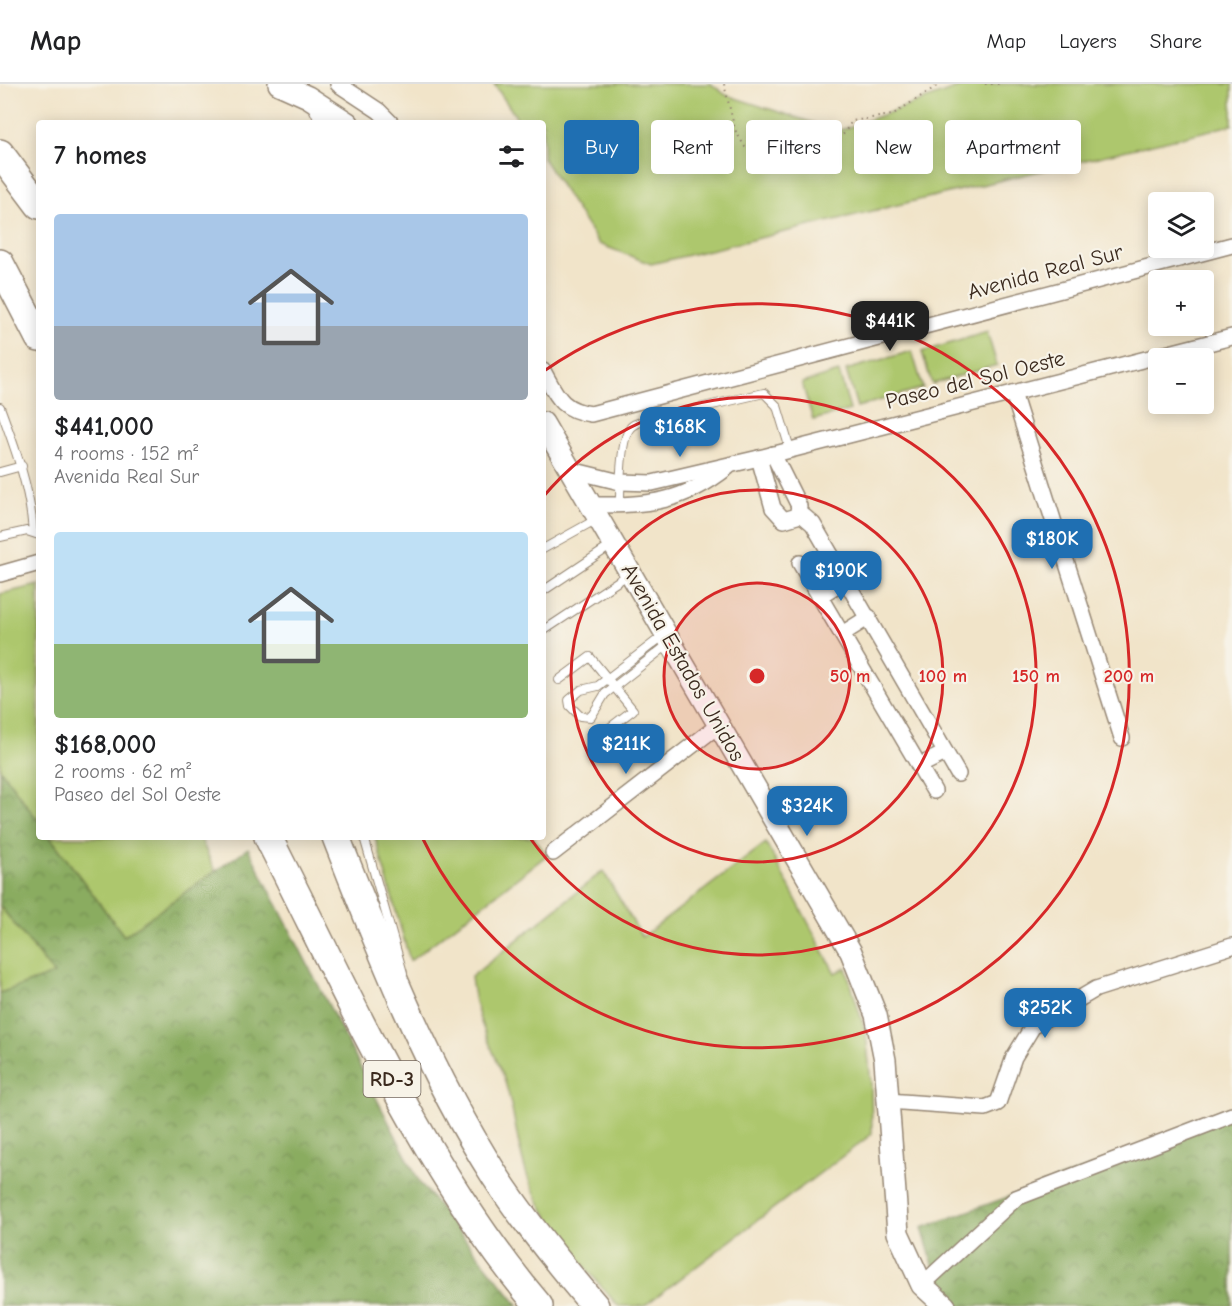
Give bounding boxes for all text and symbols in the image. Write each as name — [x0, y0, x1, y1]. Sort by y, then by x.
text: Map — [30, 25, 81, 57]
text: Map — [987, 29, 1026, 53]
text: Layers — [1059, 29, 1117, 53]
text: Share — [1150, 29, 1202, 53]
chip: Buy — [564, 120, 639, 174]
chip: Rent — [651, 120, 734, 174]
chip: Filters — [746, 120, 842, 174]
chip: New — [854, 120, 933, 174]
chip: Apartment — [945, 120, 1081, 174]
icon: filters — [495, 140, 528, 173]
text: 7 homes — [54, 141, 147, 171]
map controls — [1148, 192, 1214, 414]
button: layers — [1148, 192, 1214, 258]
street label: Avenida Real Sur — [965, 239, 1126, 305]
icon: home — [237, 253, 345, 361]
button: + — [1148, 270, 1214, 336]
pin: $441K — [848, 301, 932, 352]
text: $441K — [865, 309, 915, 332]
street label: Paseo del Sol Oeste — [883, 345, 1067, 415]
button: − — [1148, 348, 1214, 414]
pin: $168K — [638, 407, 722, 458]
text: $441,000 — [54, 412, 154, 442]
text: $168K — [654, 415, 706, 438]
text: 4 rooms · 152 m² — [54, 442, 198, 465]
text: Avenida Real Sur — [54, 465, 199, 488]
pin: $180K — [1010, 519, 1094, 570]
text: $180K — [1026, 527, 1078, 550]
pin: $190K — [799, 551, 883, 602]
street label: Avenida Estados Unidos — [616, 559, 750, 766]
text: $190K — [814, 559, 868, 582]
icon: home — [237, 571, 345, 679]
centre of rings — [747, 666, 767, 686]
text: 50 m — [830, 666, 870, 687]
text: 100 m — [919, 666, 967, 687]
text: 150 m — [1012, 666, 1060, 687]
text: 200 m — [1104, 666, 1154, 687]
pin: $211K — [584, 724, 668, 775]
text: $168,000 — [54, 730, 156, 760]
text: $211K — [602, 732, 650, 755]
text: 2 rooms · 62 m² — [54, 760, 191, 783]
text: Paseo del Sol Oeste — [54, 783, 221, 806]
pin: $324K — [765, 786, 849, 837]
text: $324K — [781, 794, 833, 817]
pin: $252K — [1003, 988, 1087, 1039]
text: $252K — [1018, 996, 1072, 1019]
road number: RD-3 — [364, 1061, 420, 1097]

